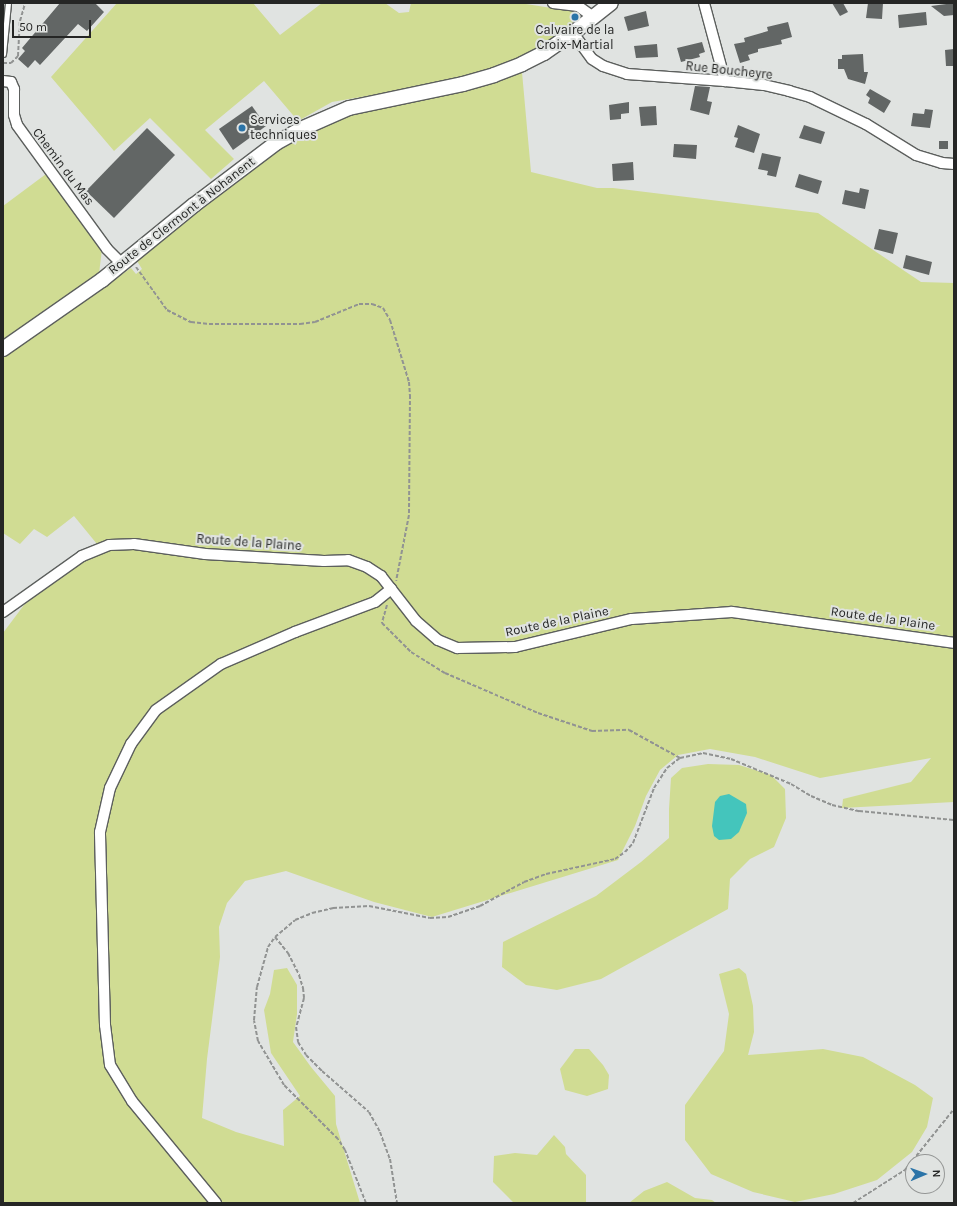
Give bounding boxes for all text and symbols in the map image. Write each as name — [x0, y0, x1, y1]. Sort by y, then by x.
scale bar — [14, 12, 93, 38]
marker: Calvaire de la Croix-Martial — [570, 12, 580, 22]
text: 50 m — [19, 20, 47, 34]
place label: Calvaire de la Croix-Martial — [535, 23, 615, 54]
street label: Rue Boucheyre — [685, 59, 773, 83]
place label: Services techniques — [250, 113, 317, 144]
marker: Services techniques — [237, 123, 247, 133]
street label: Chemin du Mas — [29, 125, 97, 209]
street label: Route de Clermont à Nohanent — [106, 154, 258, 278]
street label: Route de la Plaine — [196, 532, 302, 554]
street label: Route de la Plaine — [504, 603, 610, 641]
street label: Route de la Plaine — [830, 604, 936, 634]
north arrow — [905, 1154, 945, 1194]
text: N — [930, 1169, 943, 1178]

